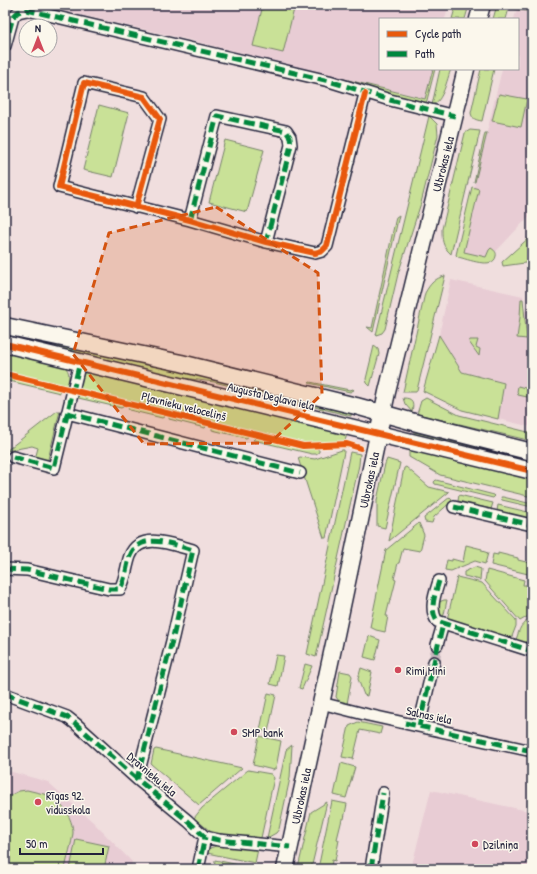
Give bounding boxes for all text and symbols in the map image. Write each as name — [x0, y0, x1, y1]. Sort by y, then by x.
north arrow — [18, 18, 58, 58]
legend — [379, 18, 519, 70]
text: N — [35, 21, 41, 35]
text: Cycle path — [415, 25, 461, 42]
text: Path — [415, 45, 435, 62]
street label: Ulbrokas iela — [428, 134, 458, 194]
street label: Augusta Deglava iela — [226, 378, 316, 414]
street label: Pļavnieku veloceliņš — [140, 387, 229, 425]
street label: Ulbrokas iela — [355, 450, 383, 509]
place label: Rimi Mini — [406, 662, 446, 679]
marker: Rimi Mini — [393, 665, 403, 675]
street label: Salnas iela — [405, 702, 454, 728]
place label: SMP bank — [242, 724, 283, 741]
marker: SMP bank — [229, 727, 239, 737]
street label: Dravnieku iela — [123, 748, 181, 800]
street label: Ulbrokas iela — [287, 766, 315, 825]
place label: Rīgas 92. vidusskola — [46, 787, 90, 818]
marker: Rīgas 92. vidusskola — [33, 797, 43, 807]
scale bar — [20, 830, 103, 856]
text: 50 m — [26, 835, 47, 852]
place label: Dzilniņa — [483, 836, 518, 853]
marker: Dzilniņa — [470, 839, 480, 849]

